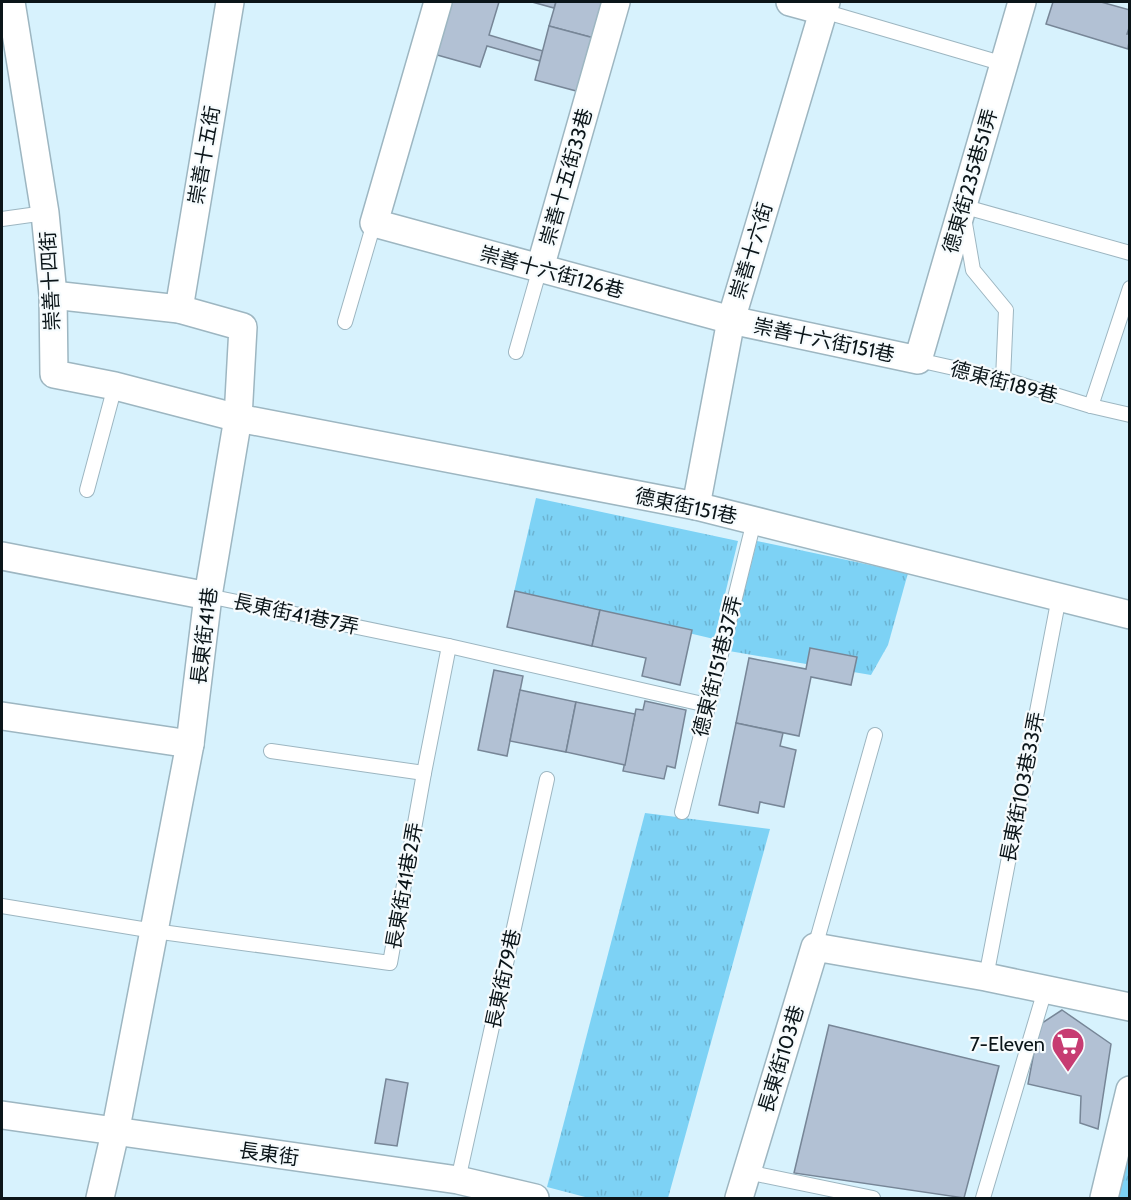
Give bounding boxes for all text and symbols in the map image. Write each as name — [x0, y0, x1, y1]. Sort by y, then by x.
street label: 崇善十五街 — [183, 104, 225, 206]
street label: 崇善十五街33巷 — [535, 106, 597, 248]
street label: 德東街235巷51弄 — [938, 106, 1002, 256]
street label: 崇善十六街 — [725, 200, 777, 302]
street label: 崇善十四街 — [35, 230, 65, 332]
street label: 崇善十六街126巷 — [477, 241, 627, 303]
street label: 崇善十六街151巷 — [751, 313, 897, 367]
street label: 德東街189巷 — [948, 356, 1060, 408]
street label: 德東街151巷 — [633, 483, 739, 529]
street label: 長東街41巷 — [186, 586, 222, 686]
street label: 長東街41巷7弄 — [231, 589, 361, 639]
street label: 德東街151巷37弄 — [688, 593, 746, 739]
street label: 長東街103巷33弄 — [996, 710, 1048, 864]
street label: 長東街41巷2弄 — [381, 821, 427, 951]
street label: 長東街79巷 — [481, 927, 525, 1031]
street label: 長東街103巷 — [753, 1002, 809, 1116]
supermarket icon: 7-Eleven — [1050, 1026, 1086, 1073]
place label: 7-Eleven — [970, 1032, 1045, 1056]
street label: 長東街 — [238, 1138, 300, 1170]

